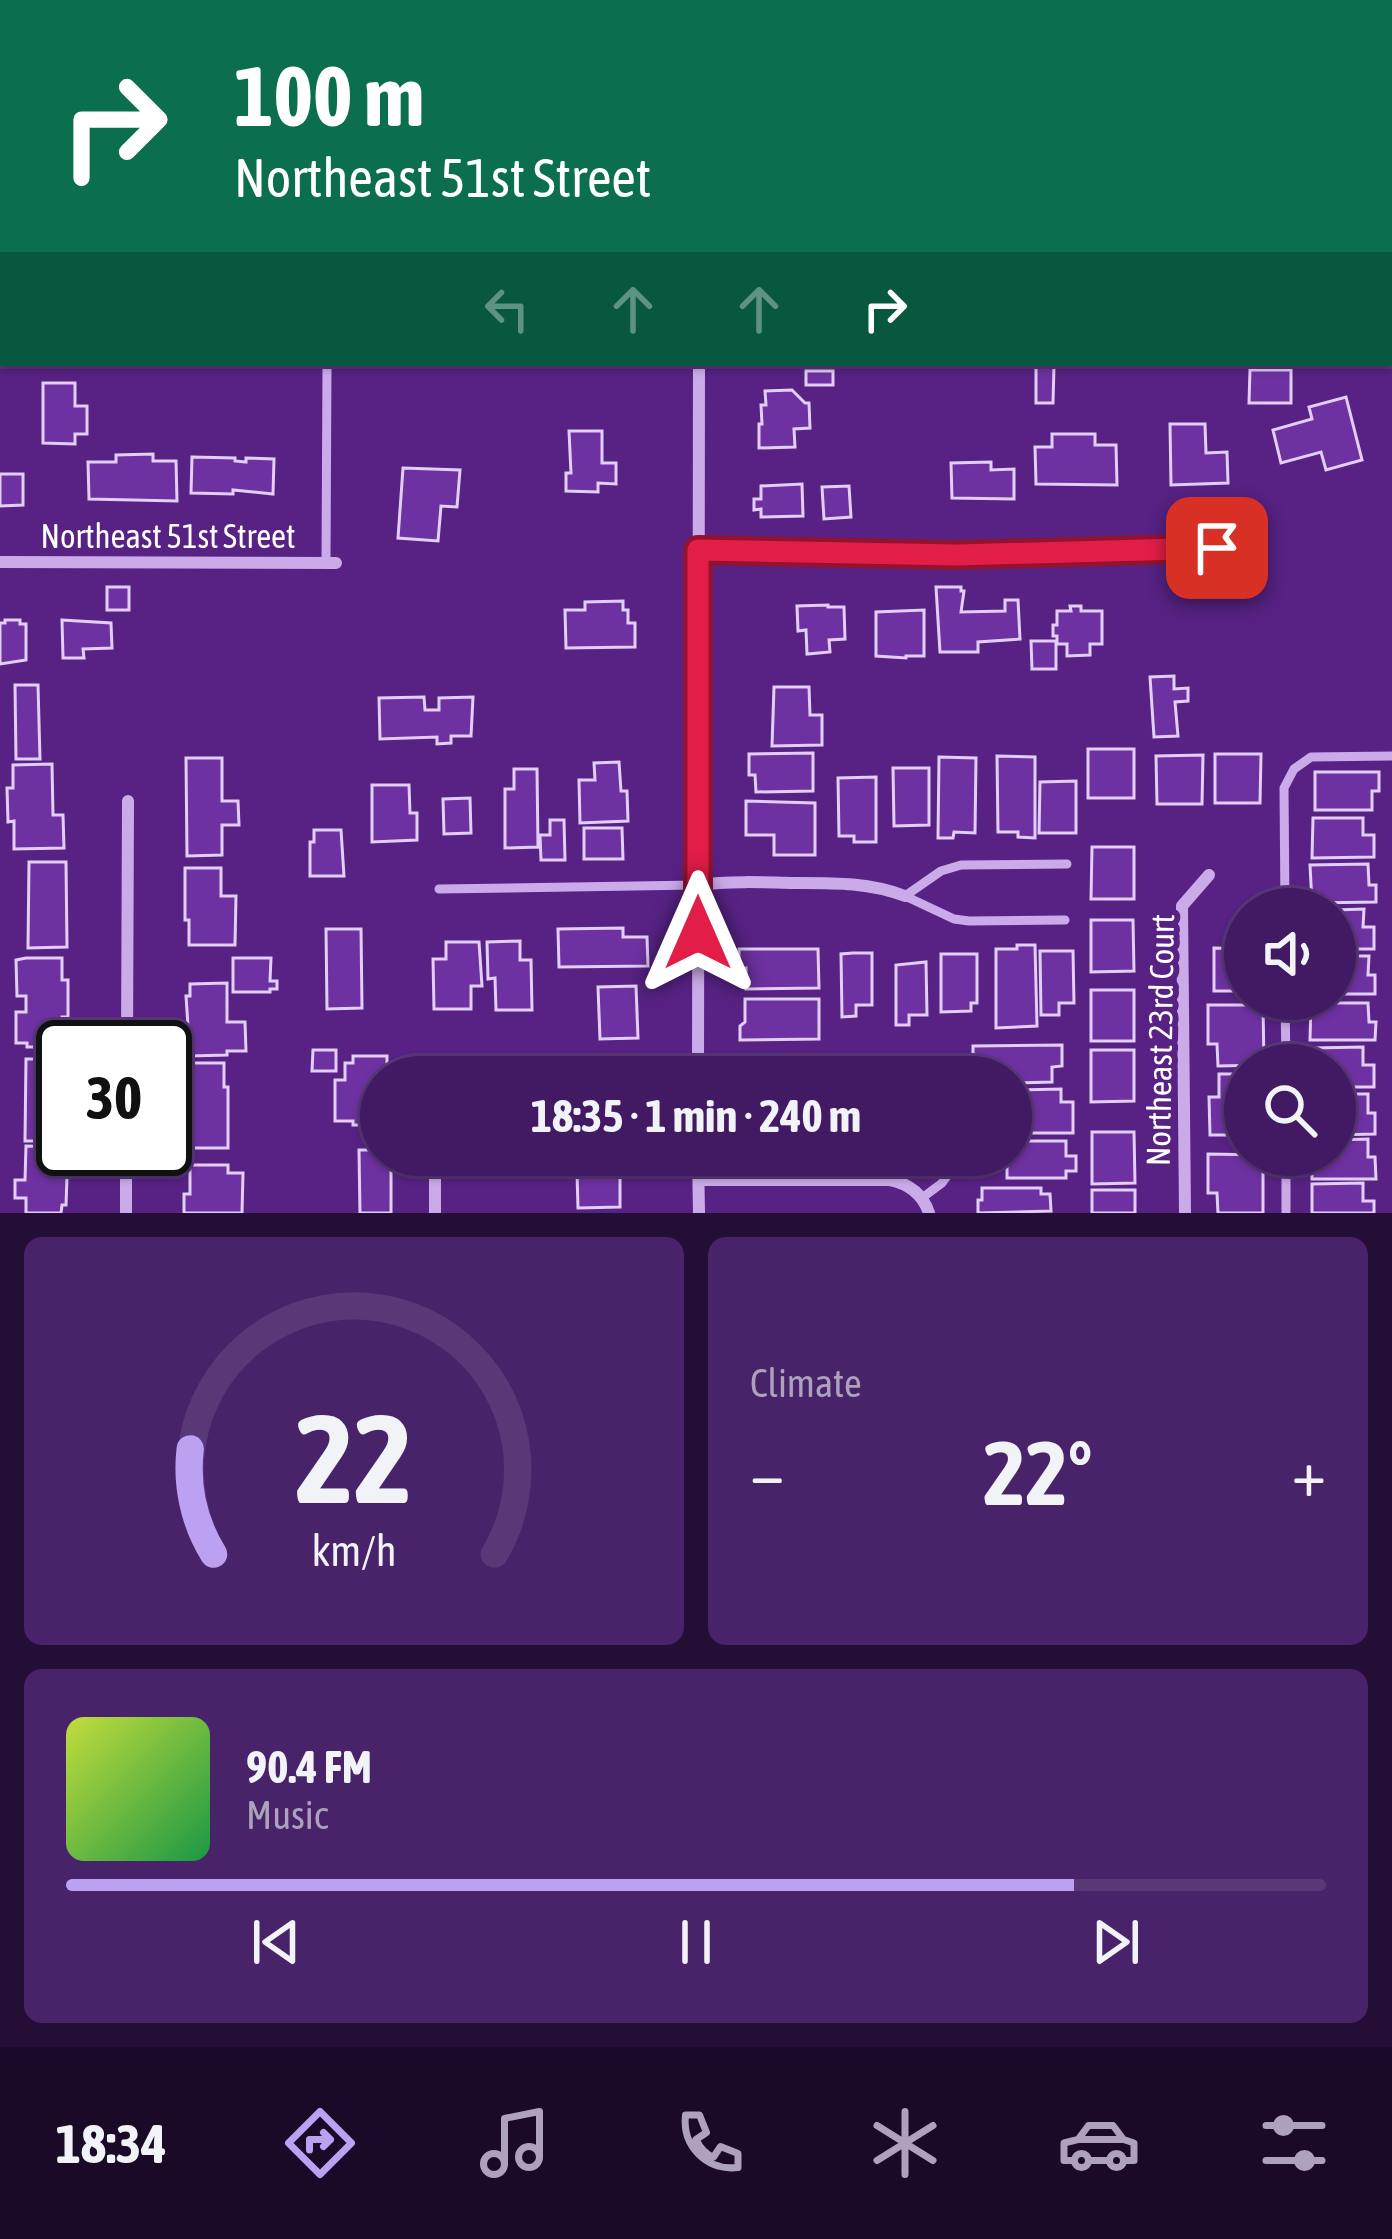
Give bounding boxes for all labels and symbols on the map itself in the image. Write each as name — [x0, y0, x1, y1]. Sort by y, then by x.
pin — [1166, 497, 1268, 599]
street label: Northeast 51st Street — [41, 517, 296, 555]
position arrow — [635, 870, 761, 996]
street label: Northeast 23rd Court — [1139, 914, 1181, 1166]
speed limit sign: 30 — [36, 1020, 192, 1176]

